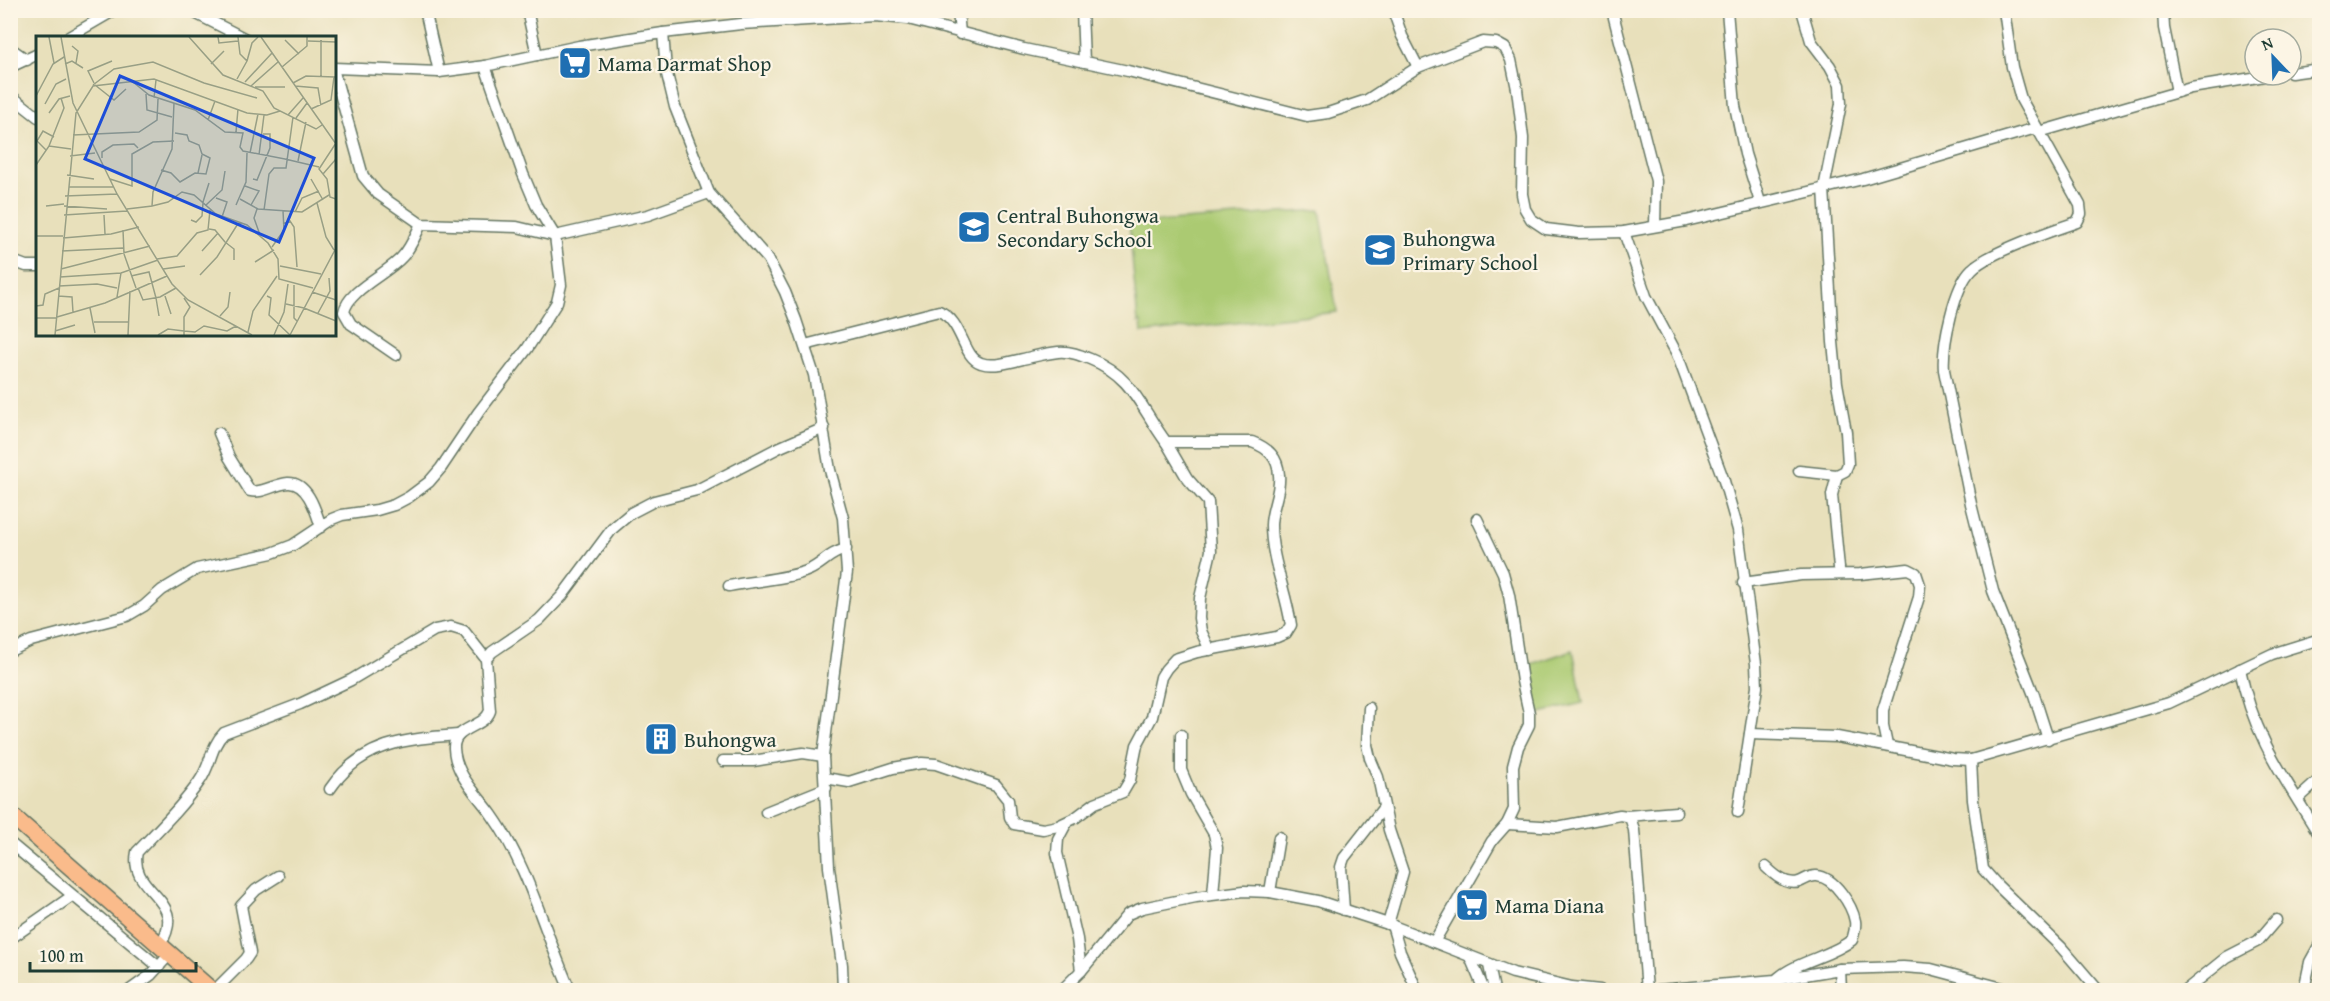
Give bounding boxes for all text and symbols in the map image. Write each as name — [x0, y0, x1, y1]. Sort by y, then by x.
north arrow — [2243, 27, 2303, 87]
text: N — [2258, 30, 2277, 56]
inset map — [36, 36, 336, 336]
supermarket icon: Mama Darmat Shop — [557, 45, 593, 81]
place label: Mama Darmat Shop — [598, 48, 771, 79]
place label: Central Buhongwa Secondary School — [997, 200, 1159, 255]
school or university icon: Central Buhongwa Secondary School — [956, 209, 992, 245]
place label: Buhongwa Primary School — [1403, 223, 1538, 278]
school or university icon: Buhongwa Primary School — [1362, 232, 1398, 268]
building icon: Buhongwa — [643, 721, 679, 757]
place label: Buhongwa — [684, 724, 777, 755]
supermarket icon: Mama Diana — [1454, 887, 1490, 923]
place label: Mama Diana — [1495, 890, 1604, 921]
scale bar — [30, 935, 196, 973]
text: 100 m — [39, 942, 84, 969]

